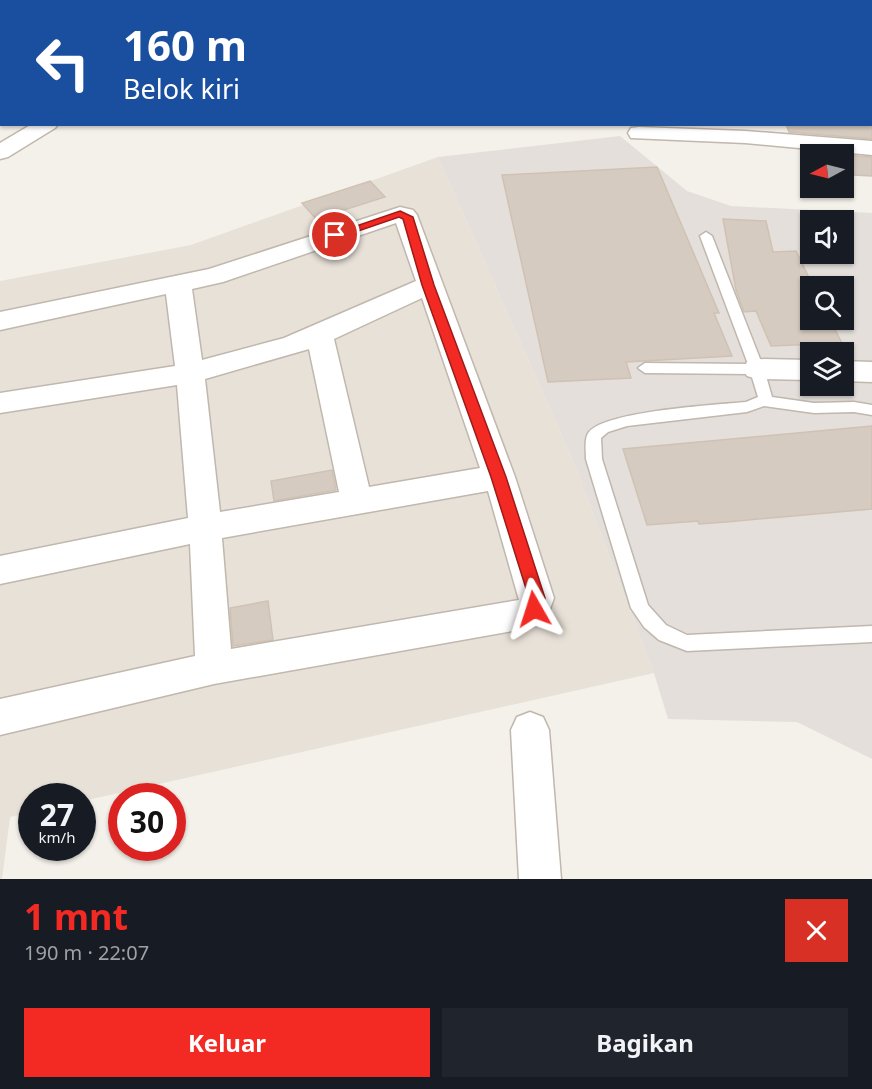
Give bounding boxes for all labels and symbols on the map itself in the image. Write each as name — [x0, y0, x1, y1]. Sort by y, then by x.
north arrow — [800, 144, 854, 198]
pin — [309, 209, 360, 260]
position arrow — [502, 577, 566, 641]
speed limit sign: 30 — [108, 783, 186, 861]

